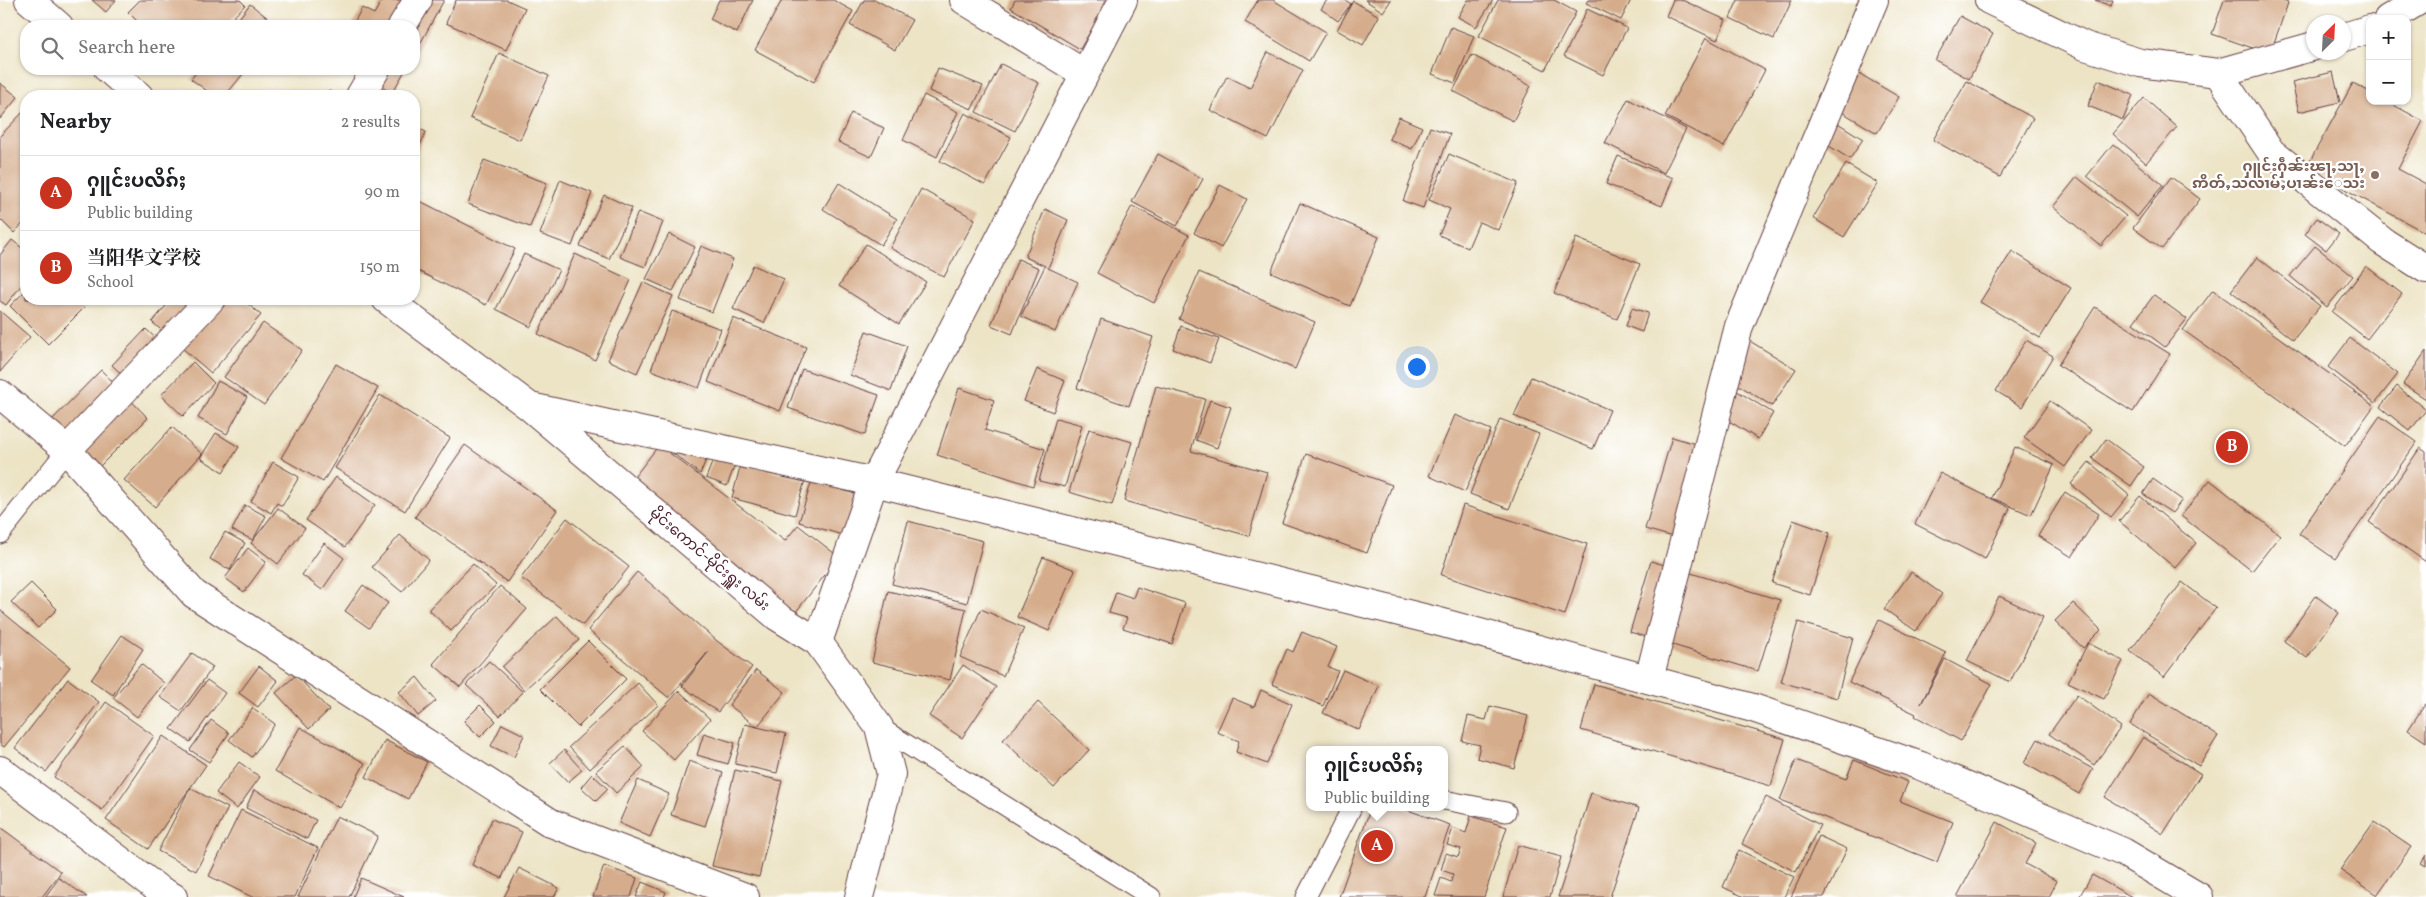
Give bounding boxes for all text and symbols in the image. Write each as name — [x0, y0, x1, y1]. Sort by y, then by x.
north arrow — [2306, 15, 2351, 60]
map controls — [2366, 15, 2411, 105]
button: + — [2366, 15, 2411, 60]
search box — [20, 20, 420, 75]
icon: search — [38, 34, 66, 62]
text: Search here — [78, 35, 175, 61]
button: − — [2366, 60, 2411, 105]
text: Nearby — [40, 108, 111, 137]
text: 2 results — [341, 112, 400, 134]
place label: ႁူင်းႁဵၼ်းၽႃႇသႃႇ ဢိတ်ႇသလၢမ်ႇပၢၼ်းေသး — [2192, 156, 2365, 195]
text: ႁူင်းပလိၵ်ႈ — [87, 169, 186, 195]
marker: ႁူင်းႁဵၼ်းၽႃႇသႃႇ ဢိတ်ႇသလၢမ်ႇပၢၼ်းေသး — [2369, 169, 2381, 181]
text: A — [50, 182, 62, 204]
text: 90 m — [364, 182, 400, 204]
text: Public building — [87, 203, 193, 225]
text: 当阳华文学校 — [87, 246, 201, 272]
text: B — [51, 257, 61, 279]
text: 150 m — [359, 257, 400, 279]
text: School — [87, 272, 134, 294]
your location — [1404, 354, 1430, 380]
pin: B — [2216, 428, 2248, 466]
street label: မိုင်းကောင်-မိုင်းရှူး လမ်း — [644, 503, 774, 617]
popup — [1306, 746, 1448, 811]
text: ႁူင်းပလိၵ်ႈ — [1324, 754, 1423, 780]
text: Public building — [1324, 788, 1430, 810]
pin: A — [1361, 827, 1393, 865]

